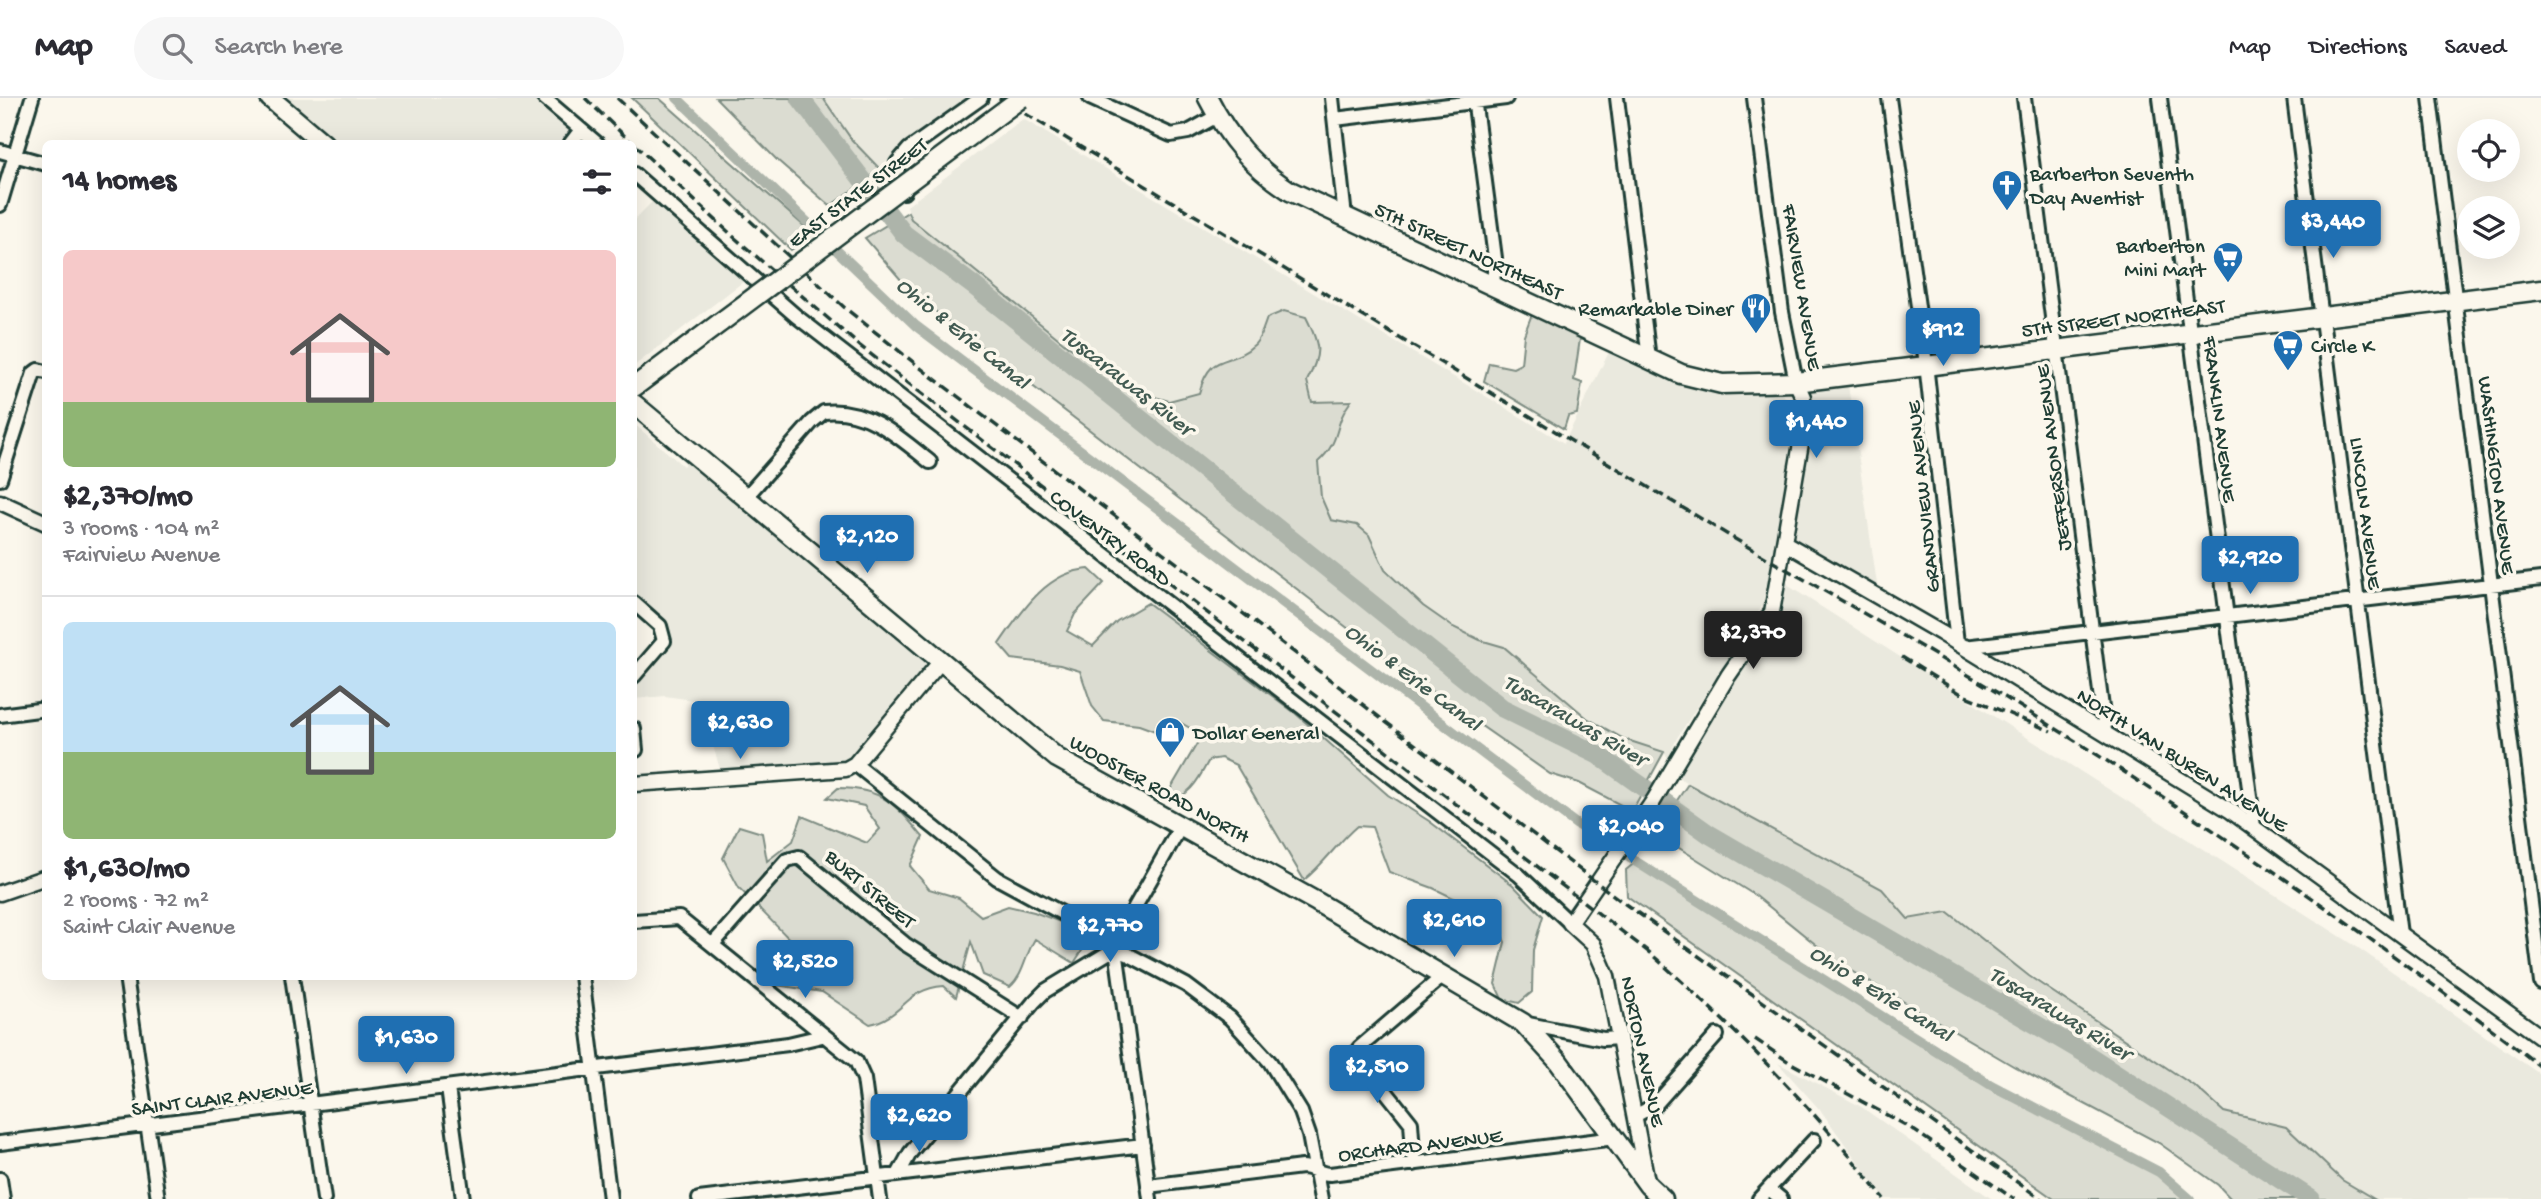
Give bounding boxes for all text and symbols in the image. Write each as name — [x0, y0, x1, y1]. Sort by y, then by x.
search box — [134, 17, 624, 80]
text: Map — [35, 29, 92, 67]
icon: search — [158, 29, 196, 67]
text: Search here — [214, 33, 343, 64]
text: Map — [2229, 34, 2271, 63]
text: Directions — [2309, 34, 2407, 63]
text: Saved — [2445, 34, 2506, 63]
map controls — [2457, 119, 2520, 259]
button: locate — [2457, 119, 2520, 182]
street label: EAST STATE STREET — [785, 134, 934, 255]
icon: filters — [578, 163, 616, 201]
place label: Barberton Seventh Day Aventist — [2028, 164, 2194, 213]
text: 14 homes — [63, 165, 176, 200]
church icon: Barberton Seventh Day Aventist — [1990, 168, 2024, 212]
button: layers — [2457, 196, 2520, 259]
street label: 5TH STREET NORTHEAST — [1369, 199, 1566, 308]
pin: $3,440 — [2276, 200, 2390, 260]
street label: FAIRVIEW AVENUE — [1774, 202, 1825, 373]
text: $3,440 — [2301, 209, 2365, 236]
place label: Barberton Mini Mart — [2115, 236, 2207, 285]
supermarket icon: Barberton Mini Mart — [2211, 240, 2245, 284]
water label: Ohio & Erie Canal — [890, 273, 1035, 398]
restaurant icon: Remarkable Diner — [1739, 291, 1773, 335]
icon: home — [277, 295, 403, 421]
street label: 5TH STREET NORTHEAST — [2020, 295, 2228, 345]
place label: Remarkable Diner — [1578, 299, 1735, 324]
pin: $912 — [1902, 308, 1984, 368]
text: $912 — [1922, 317, 1964, 344]
water label: Tuscarawas River — [1054, 322, 1202, 446]
supermarket icon: Circle K — [2271, 328, 2305, 372]
street label: FRANKLIN AVENUE — [2195, 334, 2240, 505]
place label: Circle K — [2311, 336, 2376, 361]
street label: JEFFERSON AVENUE — [2032, 362, 2079, 552]
street label: WASHINGTON AVENUE — [2470, 375, 2519, 577]
street label: GRANDVIEW AVENUE — [1903, 399, 1948, 594]
pin: $1,440 — [1759, 400, 1873, 460]
text: $1,440 — [1785, 409, 1847, 436]
street label: LINCOLN AVENUE — [2342, 436, 2385, 592]
text: $2,370/mo — [63, 481, 193, 516]
street label: COVENTRY ROAD — [1043, 486, 1175, 594]
text: 3 rooms · 104 m² — [63, 516, 219, 543]
pin: $2,120 — [810, 516, 924, 575]
text: $2,120 — [836, 524, 898, 551]
pin: $2,920 — [2193, 536, 2307, 596]
text: Fairview Avenue — [63, 543, 220, 570]
text: $2,920 — [2218, 545, 2282, 572]
pin: $2,370 — [1696, 612, 1810, 671]
water label: Ohio & Erie Canal — [1339, 619, 1487, 740]
text: $2,370 — [1720, 620, 1786, 647]
icon: home — [277, 667, 403, 793]
water label: Tuscarawas River — [1498, 670, 1655, 776]
street label: NORTH VAN BUREN AVENUE — [2071, 684, 2292, 840]
pin: $2,630 — [683, 702, 797, 761]
text: $2,630 — [707, 710, 773, 737]
shop icon: Dollar General — [1153, 715, 1187, 759]
place label: Dollar General — [1191, 723, 1320, 748]
street label: WOOSTER ROAD NORTH — [1064, 731, 1254, 851]
pin: $2,040 — [1574, 806, 1688, 865]
text: $2,040 — [1598, 814, 1664, 841]
street label: BURT STREET — [818, 845, 920, 936]
text: $1,630/mo — [63, 853, 190, 888]
text: 2 rooms · 72 m² — [63, 888, 209, 915]
pin: $2,610 — [1397, 900, 1511, 959]
pin: $2,770 — [1053, 904, 1167, 964]
text: $2,610 — [1423, 908, 1485, 935]
text: $2,770 — [1077, 913, 1143, 940]
text: Saint Clair Avenue — [63, 915, 235, 942]
pin: $2,520 — [748, 940, 862, 1000]
water label: Ohio & Erie Canal — [1804, 940, 1958, 1051]
text: $2,520 — [772, 949, 838, 976]
water label: Tuscarawas River — [1983, 962, 2139, 1071]
street label: NORTON AVENUE — [1612, 974, 1669, 1130]
pin: $1,630 — [349, 1016, 463, 1076]
text: $1,630 — [374, 1025, 438, 1052]
pin: $2,510 — [1320, 1046, 1434, 1105]
text: $2,510 — [1345, 1054, 1409, 1081]
street label: SAINT CLAIR AVENUE — [130, 1077, 315, 1124]
pin: $2,620 — [862, 1094, 976, 1154]
text: $2,620 — [887, 1103, 951, 1130]
street label: ORCHARD AVENUE — [1337, 1125, 1505, 1170]

